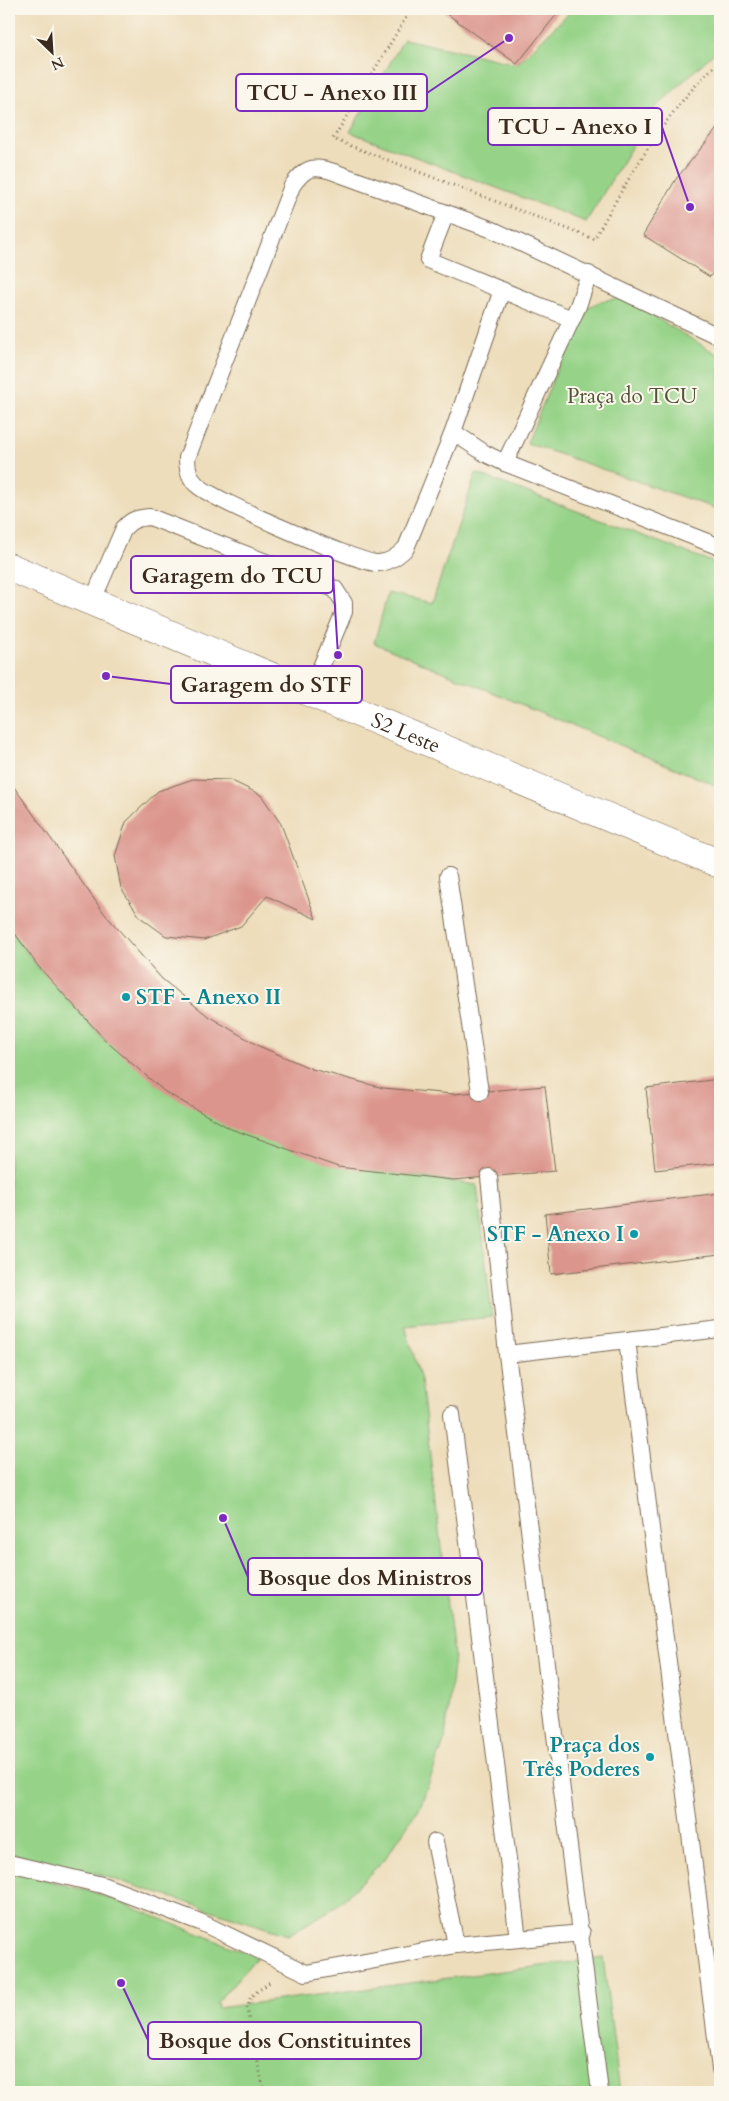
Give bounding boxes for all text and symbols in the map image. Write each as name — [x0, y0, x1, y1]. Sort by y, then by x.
north arrow — [28, 28, 78, 78]
text: N — [48, 52, 67, 75]
callout: TCU - Anexo III — [236, 74, 427, 111]
text: TCU - Anexo III — [247, 78, 417, 108]
callout: TCU - Anexo I — [488, 108, 662, 145]
text: TCU - Anexo I — [498, 112, 652, 142]
park label: Praça do TCU — [567, 382, 697, 411]
callout: Garagem do TCU — [131, 556, 333, 593]
text: Garagem do TCU — [141, 561, 323, 591]
callout: Garagem do STF — [171, 666, 362, 703]
text: Garagem do STF — [181, 670, 351, 700]
street label: S2 Leste — [367, 706, 445, 761]
place label: STF - Anexo II — [136, 983, 281, 1012]
marker: STF - Anexo II — [120, 991, 132, 1003]
place label: STF - Anexo I — [487, 1220, 624, 1249]
marker: STF - Anexo I — [628, 1228, 640, 1240]
callout: Bosque dos Ministros — [248, 1558, 482, 1595]
text: Bosque dos Ministros — [258, 1563, 472, 1593]
place label: Praça dos Três Poderes — [523, 1731, 640, 1784]
marker: Praça dos Três Poderes — [644, 1751, 656, 1763]
callout: Bosque dos Constituintes — [148, 2022, 421, 2059]
text: Bosque dos Constituintes — [159, 2026, 411, 2056]

